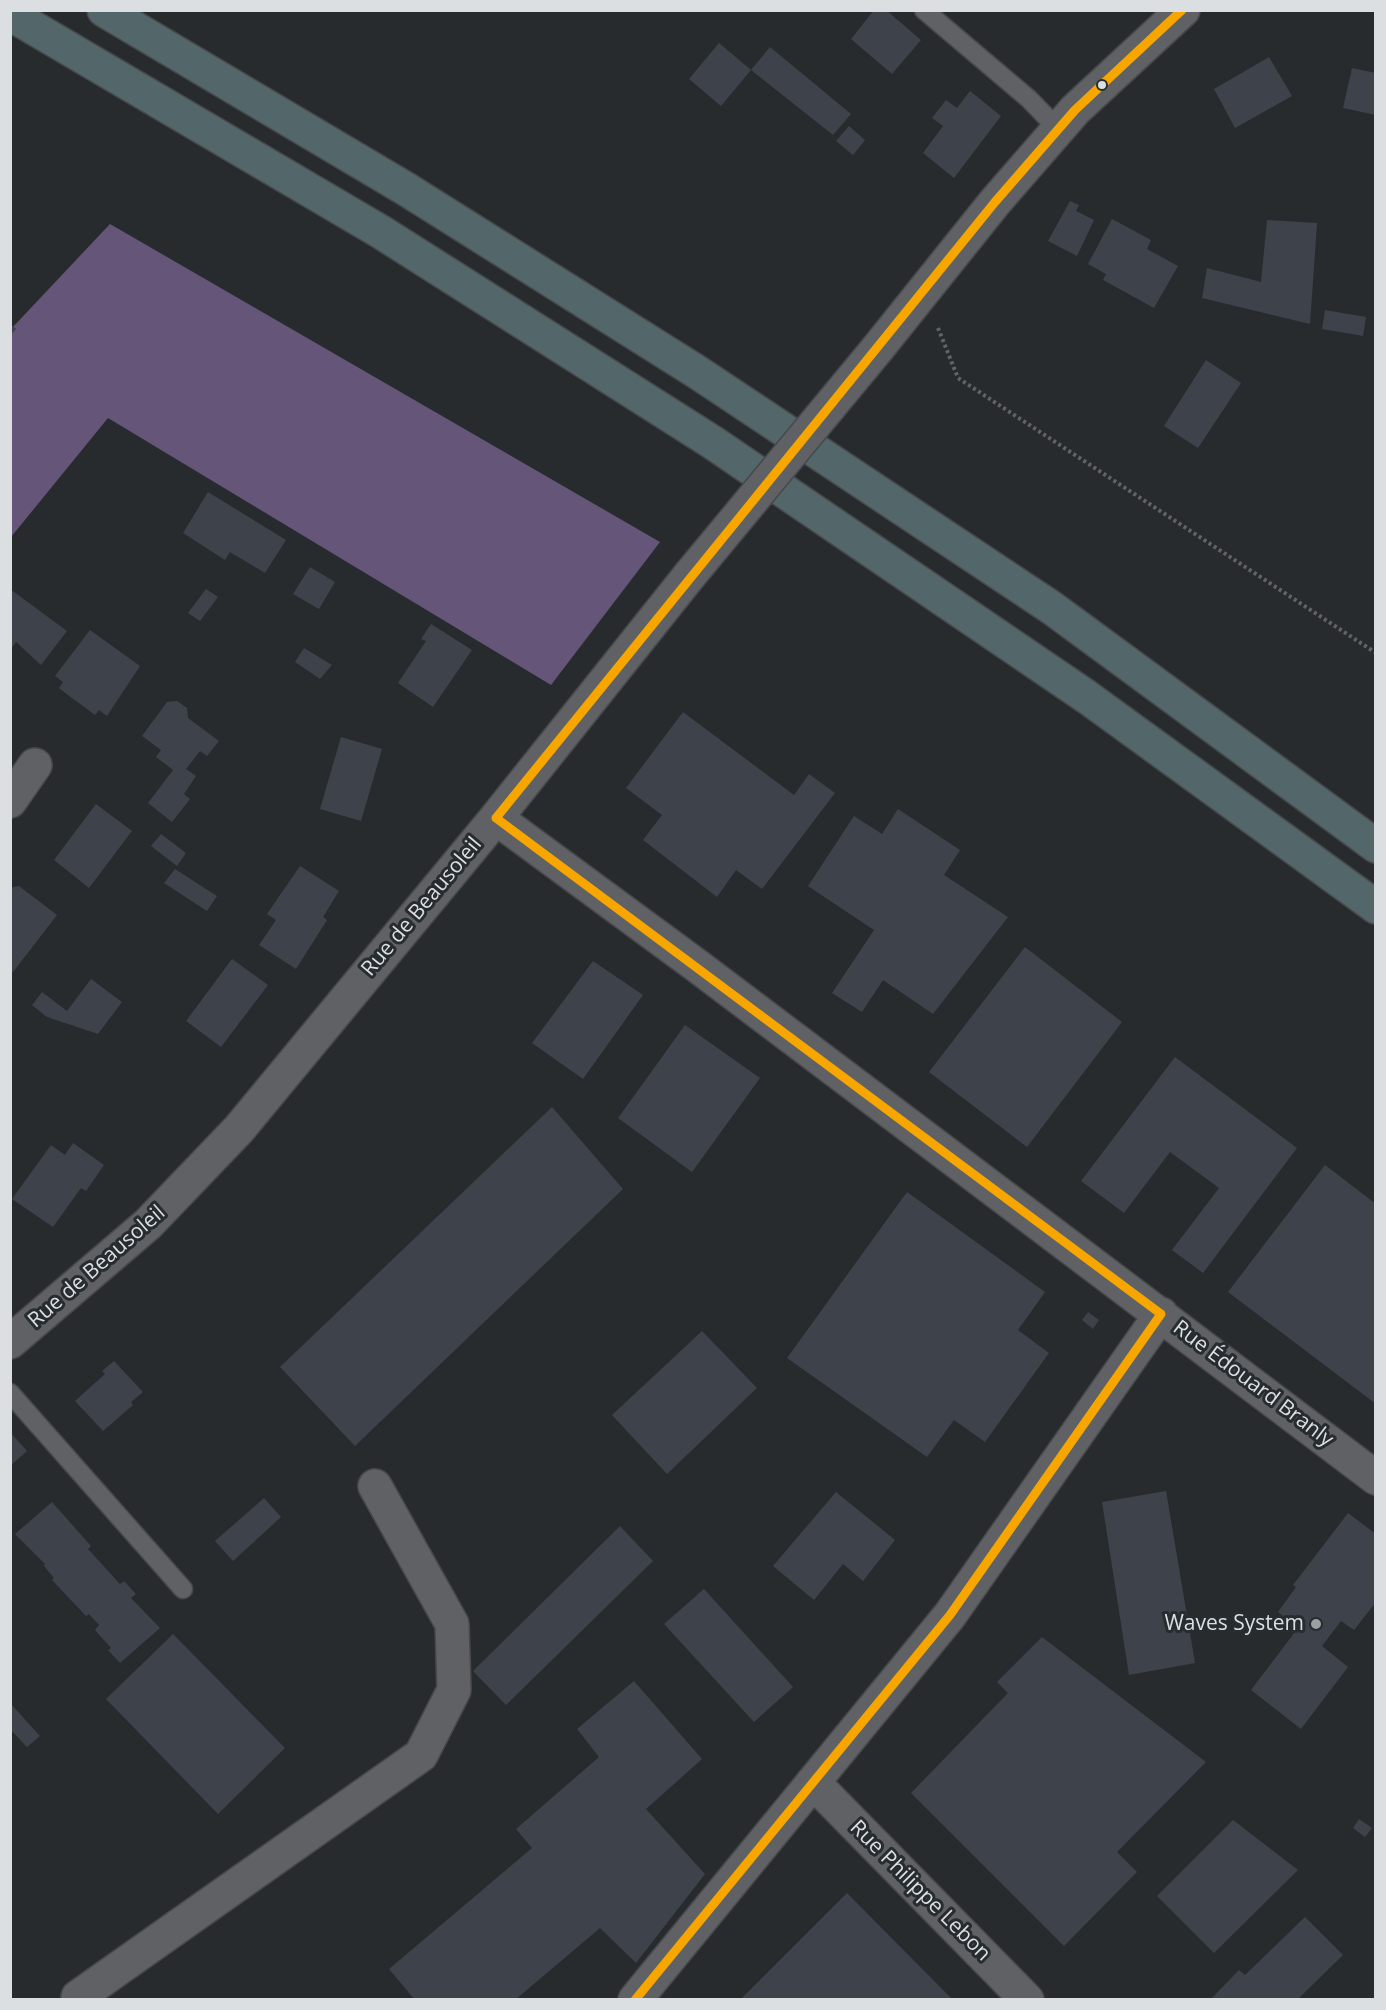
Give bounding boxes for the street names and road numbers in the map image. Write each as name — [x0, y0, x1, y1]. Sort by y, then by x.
street label: Rue de Beausoleil — [357, 832, 487, 982]
street label: Rue de Beausoleil — [23, 1201, 171, 1333]
street label: Rue Édouard Branly — [1168, 1316, 1338, 1452]
street label: Rue Philippe Lebon — [844, 1815, 996, 1967]

